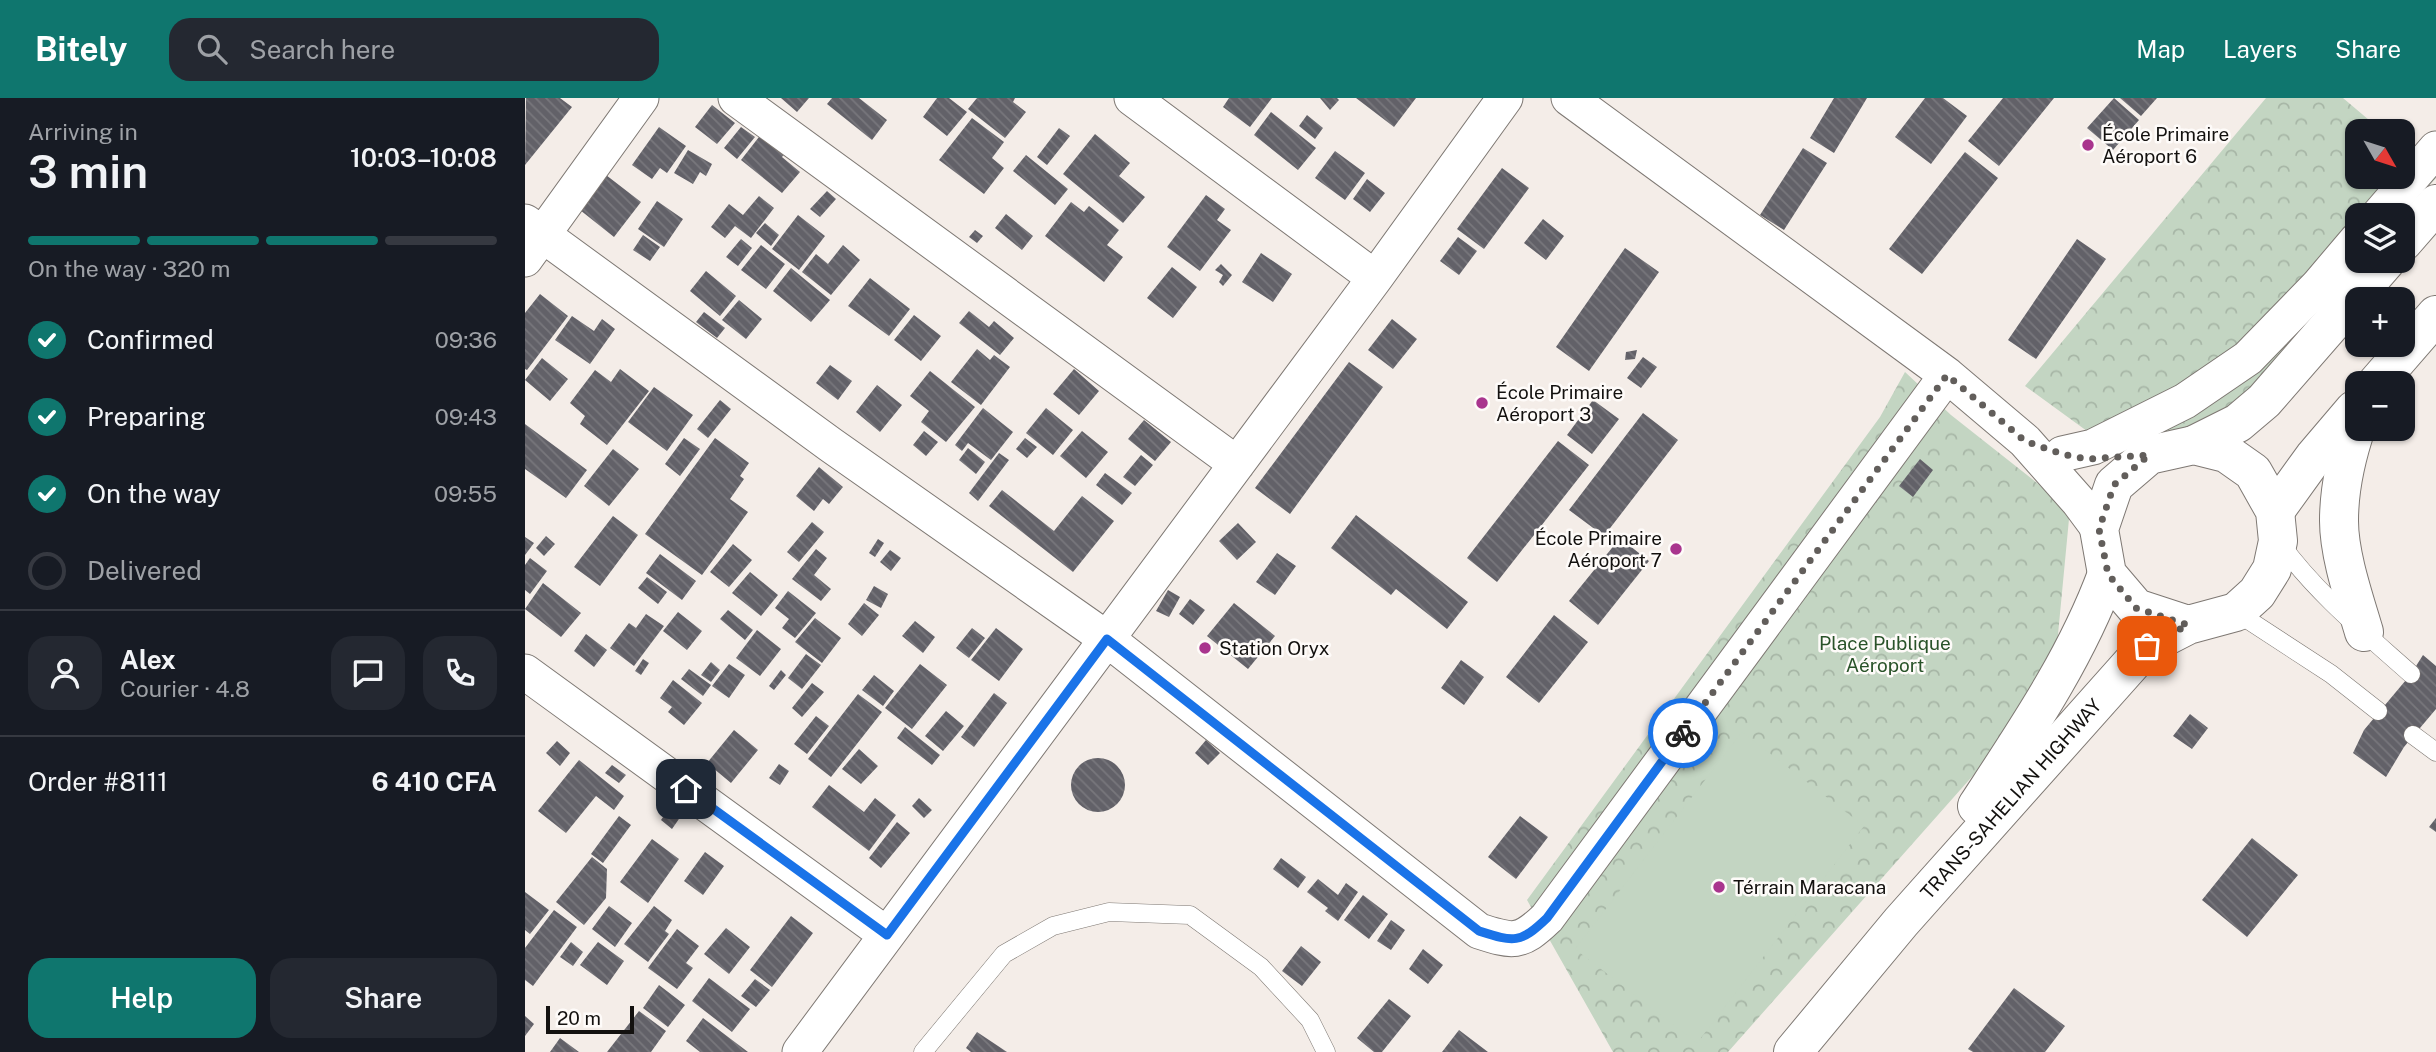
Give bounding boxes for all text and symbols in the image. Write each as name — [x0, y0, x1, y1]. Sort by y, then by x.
search box — [169, 18, 659, 81]
text: Bitely — [35, 30, 127, 68]
icon: search — [193, 30, 231, 68]
text: Search here — [249, 34, 395, 65]
text: Map — [2136, 35, 2185, 63]
text: Layers — [2223, 35, 2297, 63]
text: Share — [2335, 35, 2401, 63]
text: Arriving in — [28, 118, 138, 145]
north arrow — [2345, 119, 2415, 189]
map controls — [2345, 119, 2415, 441]
place label: École Primaire Aéroport 6 — [2102, 123, 2229, 167]
marker: École Primaire Aéroport 6 — [2080, 137, 2096, 153]
text: 10:03–10:08 — [350, 142, 497, 173]
text: 3 min — [28, 144, 148, 198]
button: layers — [2345, 203, 2415, 273]
text: On the way · 320 m — [28, 255, 230, 282]
button: + — [2345, 287, 2415, 357]
icon: check — [28, 321, 66, 359]
text: Confirmed — [87, 324, 214, 355]
text: 09:36 — [435, 326, 497, 353]
button: − — [2345, 371, 2415, 441]
place label: École Primaire Aéroport 3 — [1496, 381, 1623, 425]
marker: École Primaire Aéroport 3 — [1474, 395, 1490, 411]
icon: check — [28, 398, 66, 436]
text: Preparing — [87, 401, 206, 432]
text: 09:43 — [435, 403, 497, 430]
icon: check — [28, 475, 66, 513]
text: On the way — [87, 478, 221, 509]
text: 09:55 — [434, 480, 497, 507]
place label: École Primaire Aéroport 7 — [1535, 527, 1662, 571]
marker: École Primaire Aéroport 7 — [1668, 541, 1684, 557]
text: Delivered — [87, 555, 202, 586]
pin — [2117, 616, 2177, 676]
icon: bag — [2128, 627, 2166, 665]
park label: Place Publique Aéroport — [1819, 632, 1951, 676]
button: person — [28, 636, 102, 710]
button: chat — [331, 636, 405, 710]
button: phone — [423, 636, 497, 710]
place label: Station Oryx — [1219, 637, 1330, 659]
marker: Station Oryx — [1197, 640, 1213, 656]
text: Alex — [120, 644, 176, 675]
text: Courier · 4.8 — [120, 675, 250, 702]
street label: TRANS-SAHELIAN HIGHWAY — [1916, 694, 2106, 904]
courier — [1648, 698, 1718, 768]
icon: bike — [1664, 714, 1702, 752]
pin — [656, 759, 716, 819]
text: Order #8111 — [28, 766, 168, 797]
text: 6 410 CFA — [371, 766, 497, 797]
icon: home — [667, 770, 705, 808]
place label: Térrain Maracana — [1733, 876, 1886, 898]
marker: Térrain Maracana — [1711, 879, 1727, 895]
button: Help — [28, 958, 256, 1038]
button: Share — [270, 958, 497, 1038]
scale bar — [546, 1003, 633, 1035]
text: 20 m — [557, 1007, 601, 1029]

